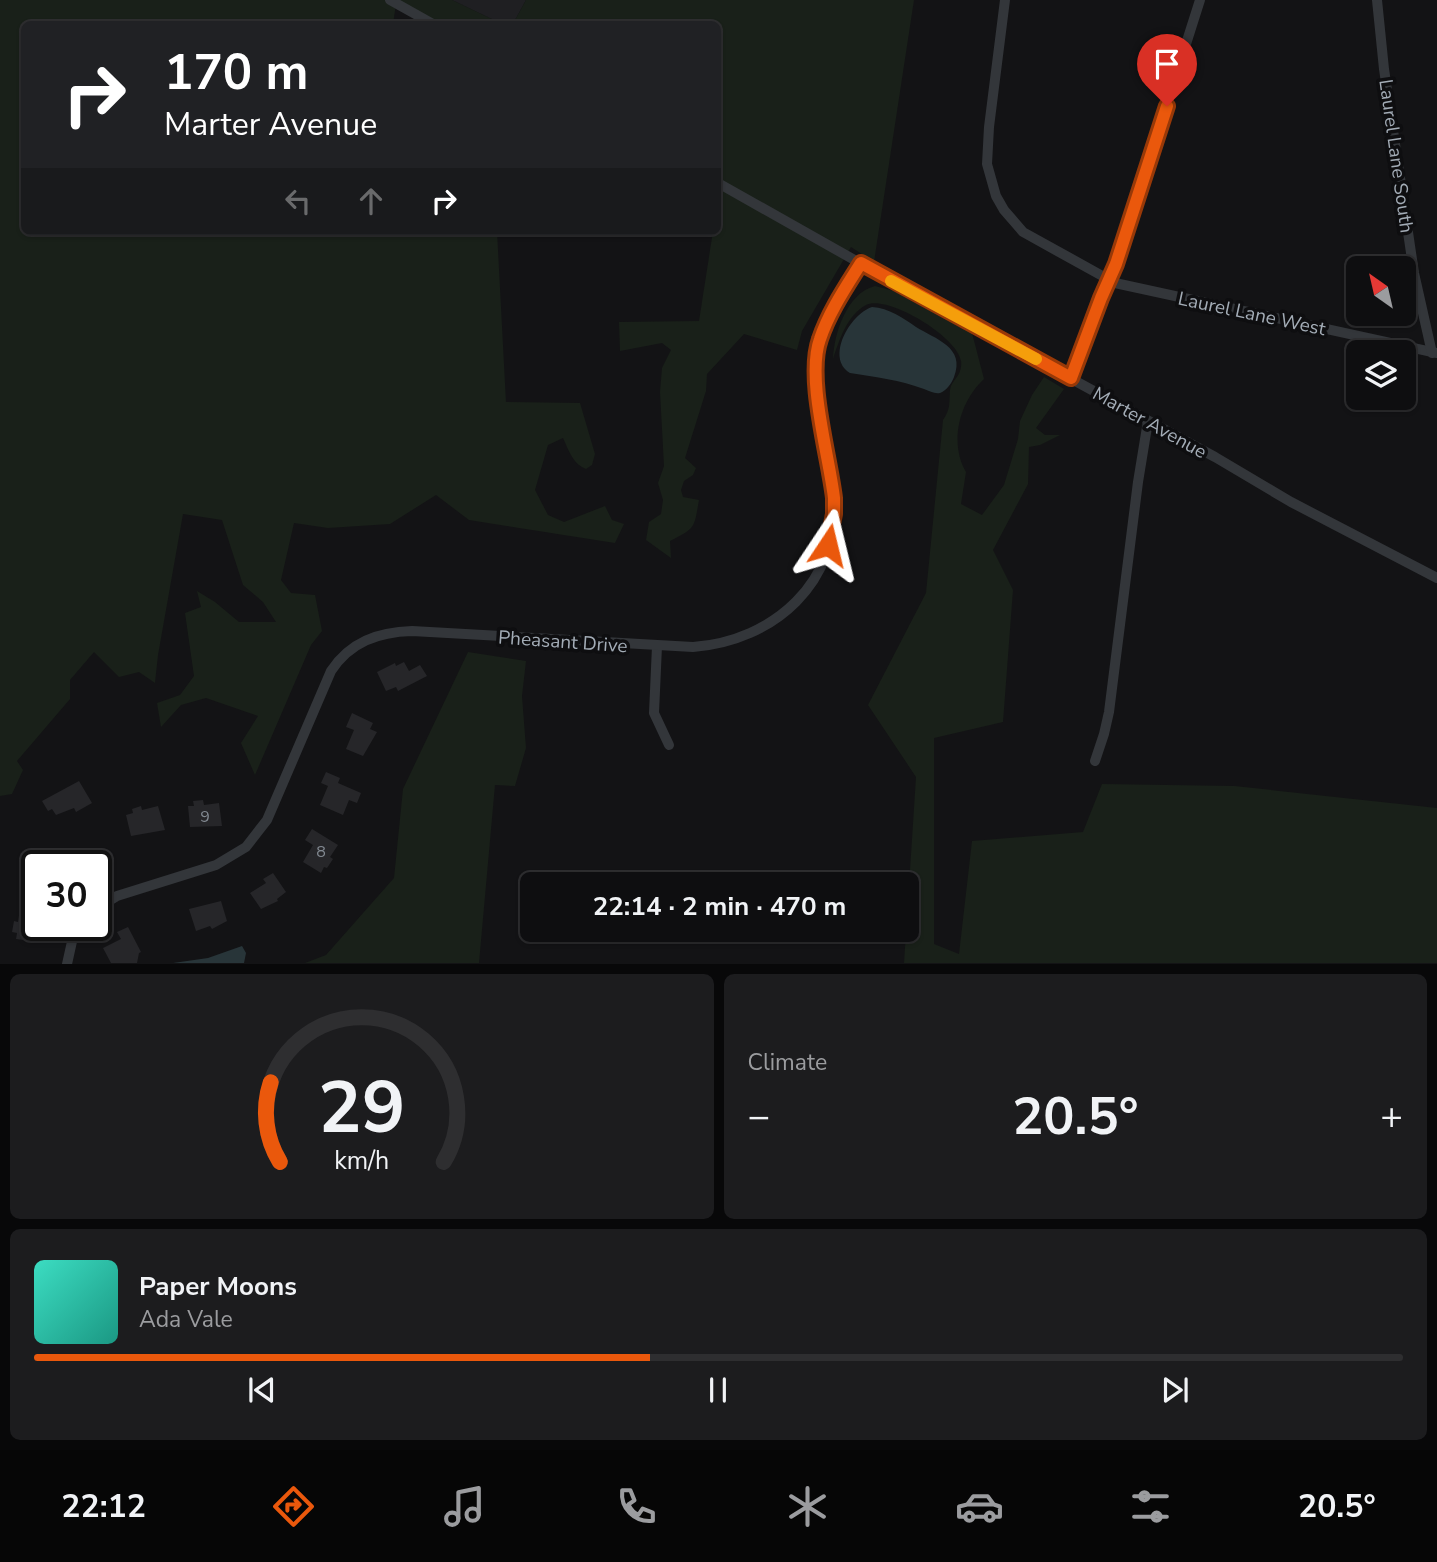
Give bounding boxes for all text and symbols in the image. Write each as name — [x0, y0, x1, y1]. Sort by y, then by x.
pin — [1137, 34, 1197, 106]
text: 170 m — [164, 39, 308, 106]
icon: arrive — [1148, 45, 1186, 83]
icon: right — [49, 49, 140, 140]
street label: Laurel Lane South — [1372, 78, 1420, 235]
text: Marter Avenue — [164, 103, 377, 146]
icon: left — [279, 182, 317, 220]
icon: ahead — [352, 182, 390, 220]
icon: right — [425, 182, 463, 220]
north arrow — [1346, 256, 1416, 326]
map controls — [1346, 256, 1416, 410]
street label: Laurel Lane West — [1176, 286, 1328, 342]
button: layers — [1346, 340, 1416, 410]
street label: Marter Avenue — [1088, 381, 1211, 465]
position arrow — [791, 508, 865, 582]
street label: Pheasant Drive — [497, 625, 628, 659]
house number: 9 — [200, 806, 210, 828]
house number: 8 — [316, 841, 326, 863]
speed limit sign: 30 — [21, 850, 112, 941]
text: 22:14 · 2 min · 470 m — [593, 889, 846, 924]
text: Climate — [748, 1047, 827, 1078]
text: 29 — [318, 1059, 405, 1159]
text: 20.5° — [1012, 1081, 1138, 1152]
text: − — [748, 1091, 770, 1142]
text: + — [1380, 1091, 1403, 1142]
text: km/h — [334, 1144, 389, 1178]
text: Paper Moons — [139, 1269, 297, 1304]
text: Ada Vale — [139, 1304, 233, 1335]
icon: previous — [243, 1371, 281, 1409]
icon: pause — [699, 1371, 737, 1409]
icon: next — [1156, 1371, 1194, 1409]
icon: directions — [269, 1482, 318, 1531]
icon: music — [440, 1482, 489, 1531]
icon: phone — [612, 1482, 661, 1531]
icon: climate — [783, 1482, 832, 1531]
icon: car — [955, 1482, 1004, 1531]
icon: filters — [1126, 1482, 1175, 1531]
text: 22:12 — [61, 1485, 146, 1528]
text: 20.5° — [1298, 1485, 1376, 1528]

